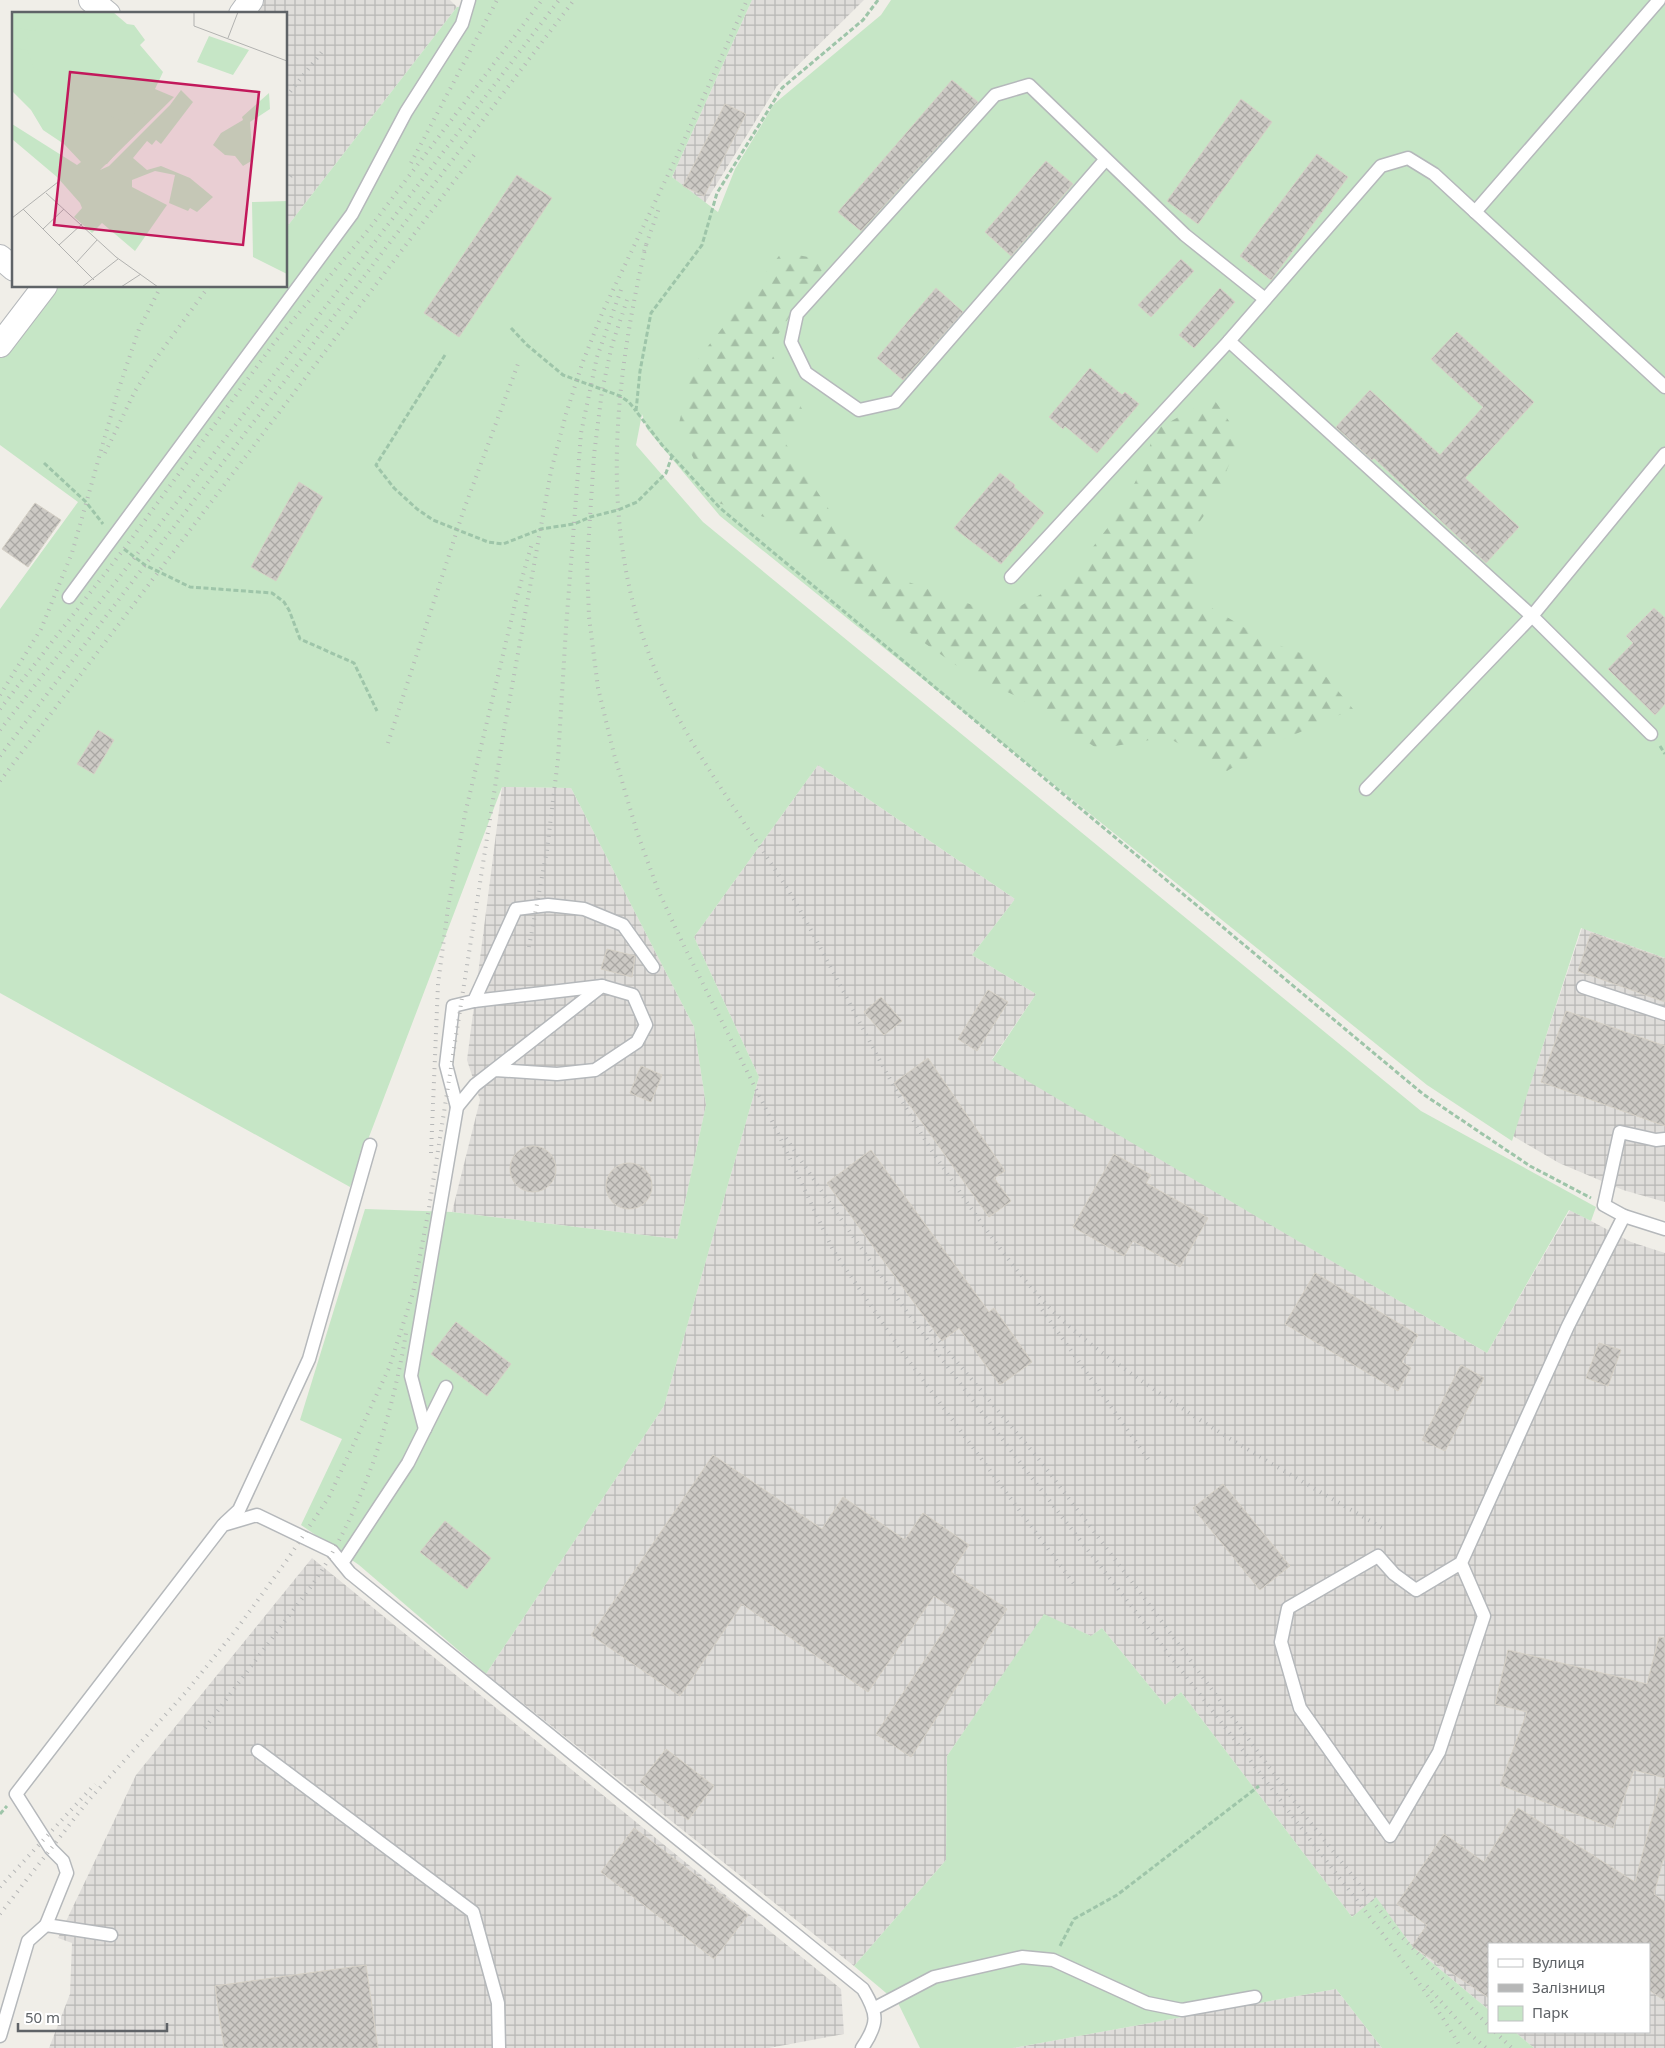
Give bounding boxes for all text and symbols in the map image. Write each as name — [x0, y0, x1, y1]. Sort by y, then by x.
inset map — [12, 12, 288, 288]
legend — [1488, 1943, 1650, 2033]
text: Вулиця — [1532, 1952, 1585, 1972]
text: Залізниця — [1532, 1977, 1605, 1997]
scale bar — [18, 2000, 166, 2032]
text: Парк — [1532, 2002, 1568, 2022]
text: 50 m — [25, 2007, 60, 2027]

